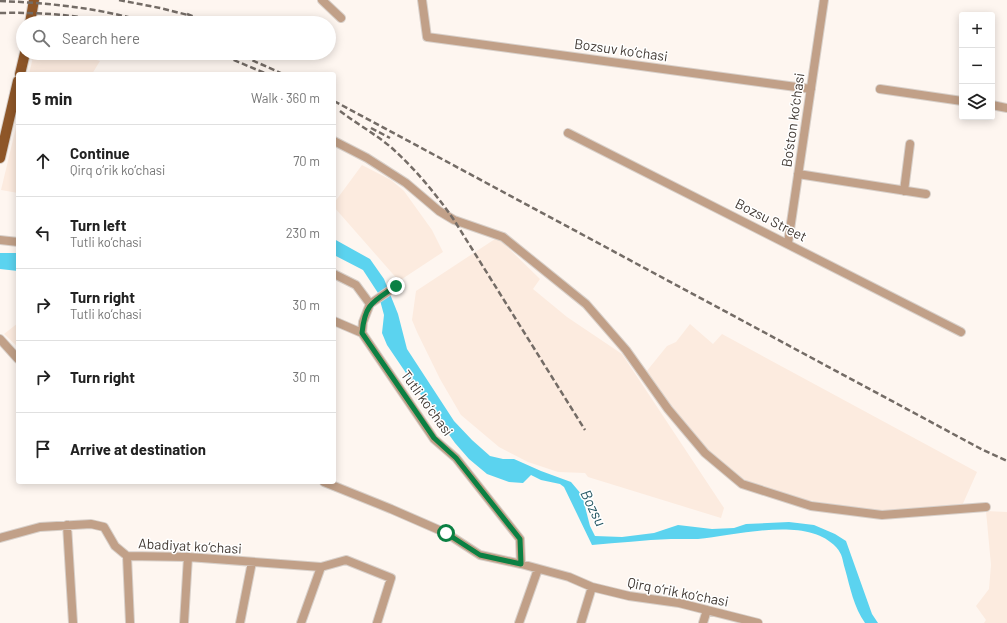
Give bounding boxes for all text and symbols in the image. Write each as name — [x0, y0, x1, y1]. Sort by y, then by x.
map controls — [959, 12, 995, 120]
button: + — [959, 12, 995, 48]
search box — [16, 16, 336, 60]
icon: search — [30, 27, 52, 49]
text: Search here — [62, 29, 140, 47]
street label: Bozsuv ko‘chasi — [573, 35, 669, 64]
button: − — [959, 48, 995, 84]
street label: Bo‘ston ko‘chasi — [777, 72, 808, 168]
button: layers — [959, 84, 995, 120]
text: 5 min — [32, 88, 72, 108]
text: Walk · 360 m — [251, 90, 320, 106]
text: Continue — [70, 144, 130, 162]
icon: ahead — [32, 150, 54, 172]
text: 70 m — [293, 153, 320, 169]
text: Qirq o‘rik ko‘chasi — [70, 162, 165, 178]
street label: Bozsu Street — [733, 194, 810, 245]
text: Turn left — [70, 216, 126, 234]
icon: left — [32, 222, 54, 244]
text: 230 m — [286, 225, 320, 241]
text: Tutli ko‘chasi — [70, 234, 142, 250]
route end — [387, 277, 405, 295]
text: Turn right — [70, 288, 135, 306]
icon: right — [32, 294, 54, 316]
text: 30 m — [293, 297, 320, 313]
text: Tutli ko‘chasi — [70, 306, 142, 322]
icon: right — [32, 366, 54, 388]
street label: Tutli ko‘chasi — [398, 366, 457, 439]
text: Turn right — [70, 368, 135, 386]
text: 30 m — [293, 369, 320, 385]
icon: arrive — [32, 438, 54, 460]
text: Arrive at destination — [70, 440, 206, 458]
water label: Bozsu — [577, 486, 610, 529]
route start — [437, 524, 455, 542]
street label: Abadiyat ko‘chasi — [138, 534, 242, 557]
street label: Qirq o‘rik ko‘chasi — [626, 573, 730, 610]

